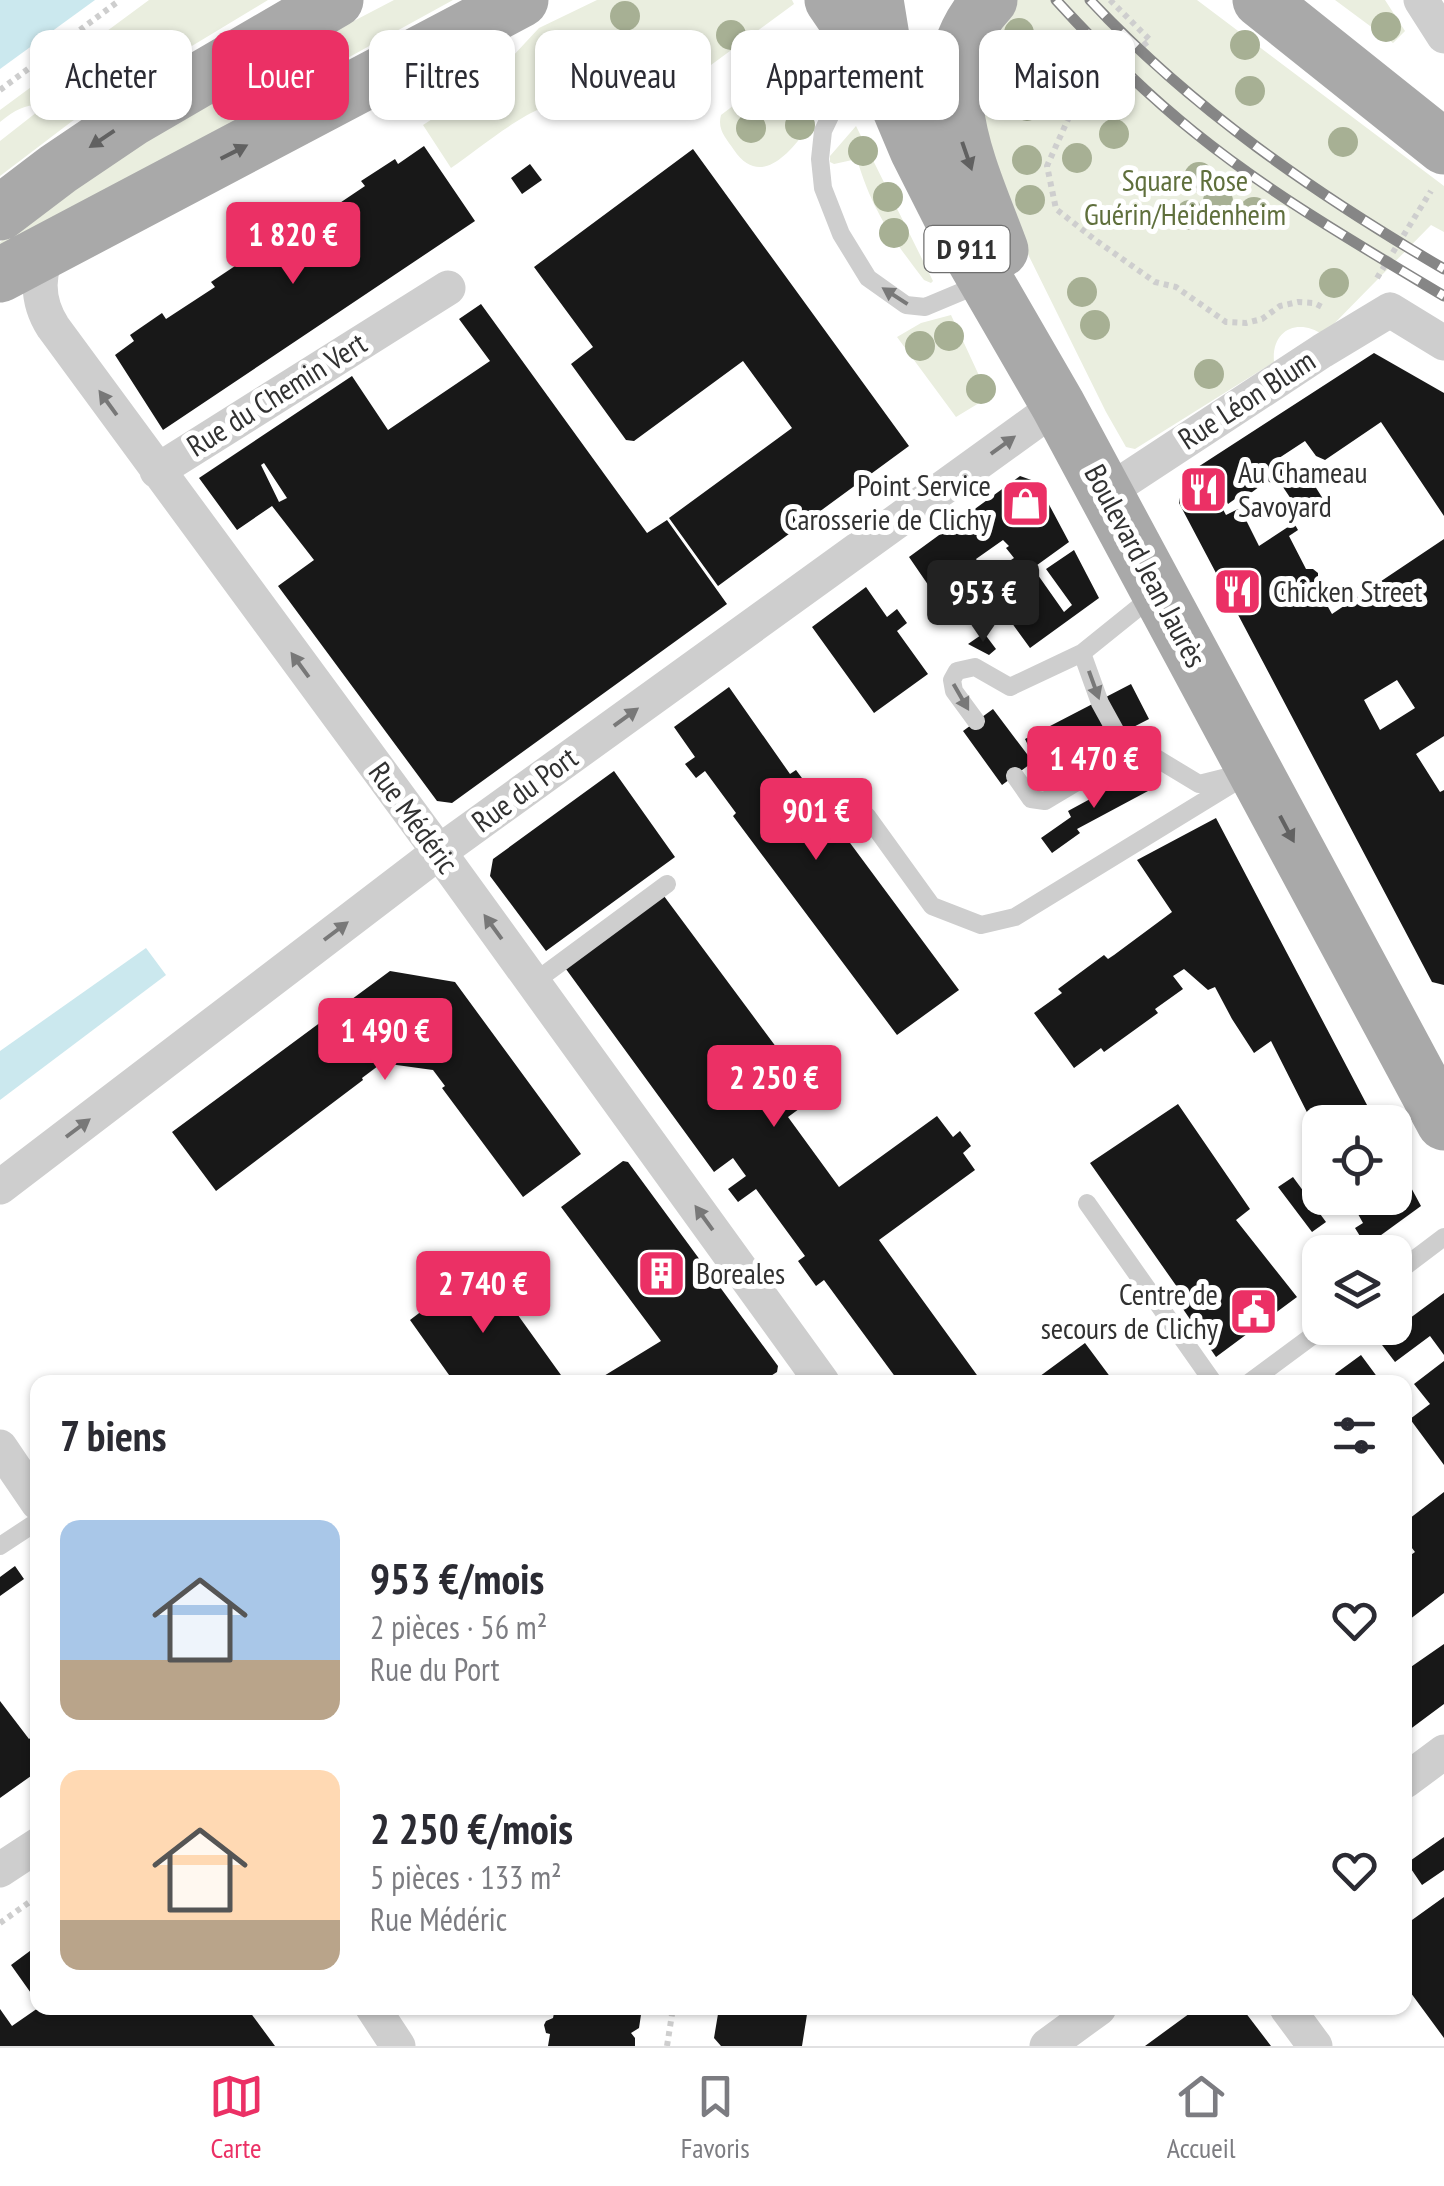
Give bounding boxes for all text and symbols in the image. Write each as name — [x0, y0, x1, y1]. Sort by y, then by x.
chip: Acheter — [30, 30, 192, 120]
chip: Louer — [212, 30, 349, 120]
chip: Filtres — [369, 30, 515, 120]
chip: Nouveau — [535, 30, 711, 120]
chip: Appartement — [731, 30, 959, 120]
chip: Maison — [979, 30, 1135, 120]
one-way arrow — [89, 130, 116, 148]
one-way arrow — [961, 142, 976, 172]
one-way arrow — [220, 144, 249, 161]
park label: Square Rose Guérin/Heidenheim — [1084, 160, 1286, 233]
pin: 1 820 € — [201, 202, 385, 287]
text: 1 820 € — [248, 213, 338, 255]
road number: D 911 — [924, 226, 1010, 272]
one-way arrow — [882, 288, 909, 306]
street label: Rue du Chemin Vert — [179, 323, 374, 465]
street label: Rue Léon Blum — [1170, 340, 1322, 457]
one-way arrow — [98, 390, 118, 416]
one-way arrow — [989, 435, 1016, 455]
place label: Au Chameau Savoyard — [1238, 452, 1367, 525]
street label: Boulevard Jean Jaurès — [1076, 457, 1216, 673]
restaurant icon: Au Chameau Savoyard — [1177, 464, 1229, 516]
place label: Point Service Carosserie de Clichy — [784, 465, 992, 538]
shop icon: Point Service Carosserie de Clichy — [1000, 477, 1052, 529]
pin: 953 € — [913, 560, 1053, 645]
restaurant icon: Chicken Street — [1212, 566, 1264, 618]
text: 953 € — [949, 571, 1017, 613]
place label: Chicken Street — [1273, 571, 1423, 610]
one-way arrow — [291, 652, 311, 678]
one-way arrow — [1087, 670, 1102, 700]
one-way arrow — [951, 683, 969, 711]
one-way arrow — [613, 708, 639, 728]
pin: 1 470 € — [1002, 726, 1186, 811]
street label: Rue du Port — [464, 737, 585, 840]
text: 1 470 € — [1049, 737, 1139, 779]
street label: Rue Médéric — [361, 754, 468, 881]
pin: 901 € — [746, 778, 886, 863]
text: 901 € — [782, 789, 850, 831]
one-way arrow — [1278, 815, 1295, 844]
one-way arrow — [483, 914, 503, 940]
one-way arrow — [323, 921, 349, 942]
pin: 1 490 € — [293, 998, 477, 1083]
text: 1 490 € — [340, 1009, 430, 1051]
pin: 2 250 € — [682, 1045, 866, 1130]
text: 2 250 € — [729, 1056, 819, 1098]
map controls — [1302, 1105, 1412, 1345]
button: locate — [1302, 1105, 1412, 1215]
one-way arrow — [65, 1118, 91, 1138]
one-way arrow — [694, 1205, 714, 1232]
button: layers — [1302, 1235, 1412, 1345]
building icon: Boreales — [635, 1248, 687, 1300]
pin: 2 740 € — [391, 1251, 575, 1336]
place label: Boreales — [696, 1253, 785, 1292]
text: 2 740 € — [438, 1262, 528, 1304]
place label: Centre de secours de Clichy — [1041, 1274, 1219, 1347]
public building icon: Centre de secours de Clichy — [1227, 1286, 1279, 1338]
text: 7 biens — [60, 1408, 166, 1463]
icon: filters — [1327, 1408, 1382, 1463]
text: 953 €/mois — [370, 1551, 544, 1606]
icon: home — [140, 1560, 260, 1680]
icon: heart — [1327, 1593, 1382, 1648]
text: 2 pièces · 56 m² — [370, 1606, 547, 1648]
text: Rue du Port — [370, 1648, 499, 1690]
text: 2 250 €/mois — [370, 1801, 573, 1856]
icon: home — [140, 1810, 260, 1930]
icon: heart — [1327, 1843, 1382, 1898]
text: 5 pièces · 133 m² — [370, 1856, 562, 1898]
text: Rue Médéric — [370, 1898, 507, 1940]
tab: Carte — [209, 2069, 264, 2166]
tab: Favoris — [681, 2069, 750, 2166]
tab: Accueil — [1167, 2069, 1235, 2166]

